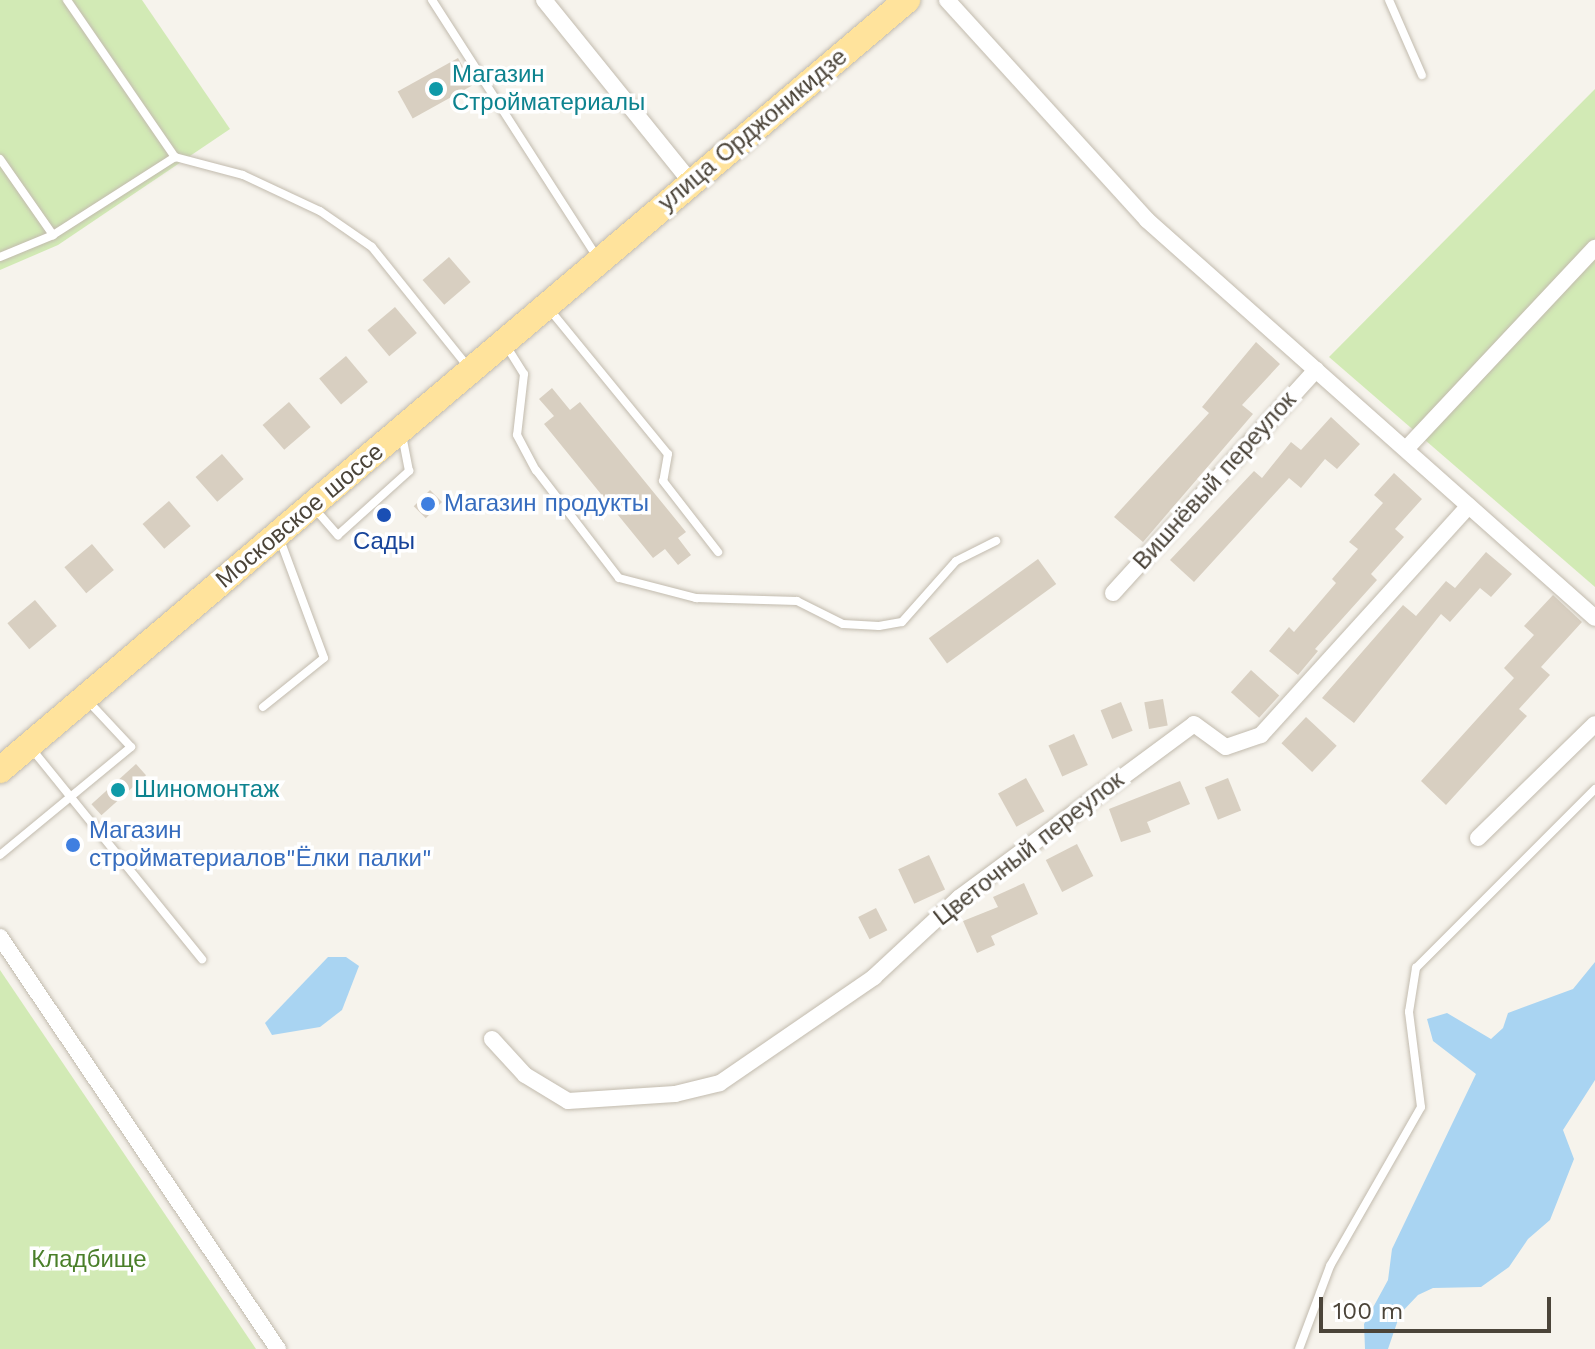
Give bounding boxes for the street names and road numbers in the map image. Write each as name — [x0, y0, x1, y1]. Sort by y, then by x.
street label: улица Орджоникидзе — [653, 43, 853, 217]
street label: Вишнёвый переулок — [1128, 386, 1302, 576]
street label: Московское шоссе — [210, 438, 390, 594]
street label: Цветочный переулок — [928, 766, 1130, 932]

